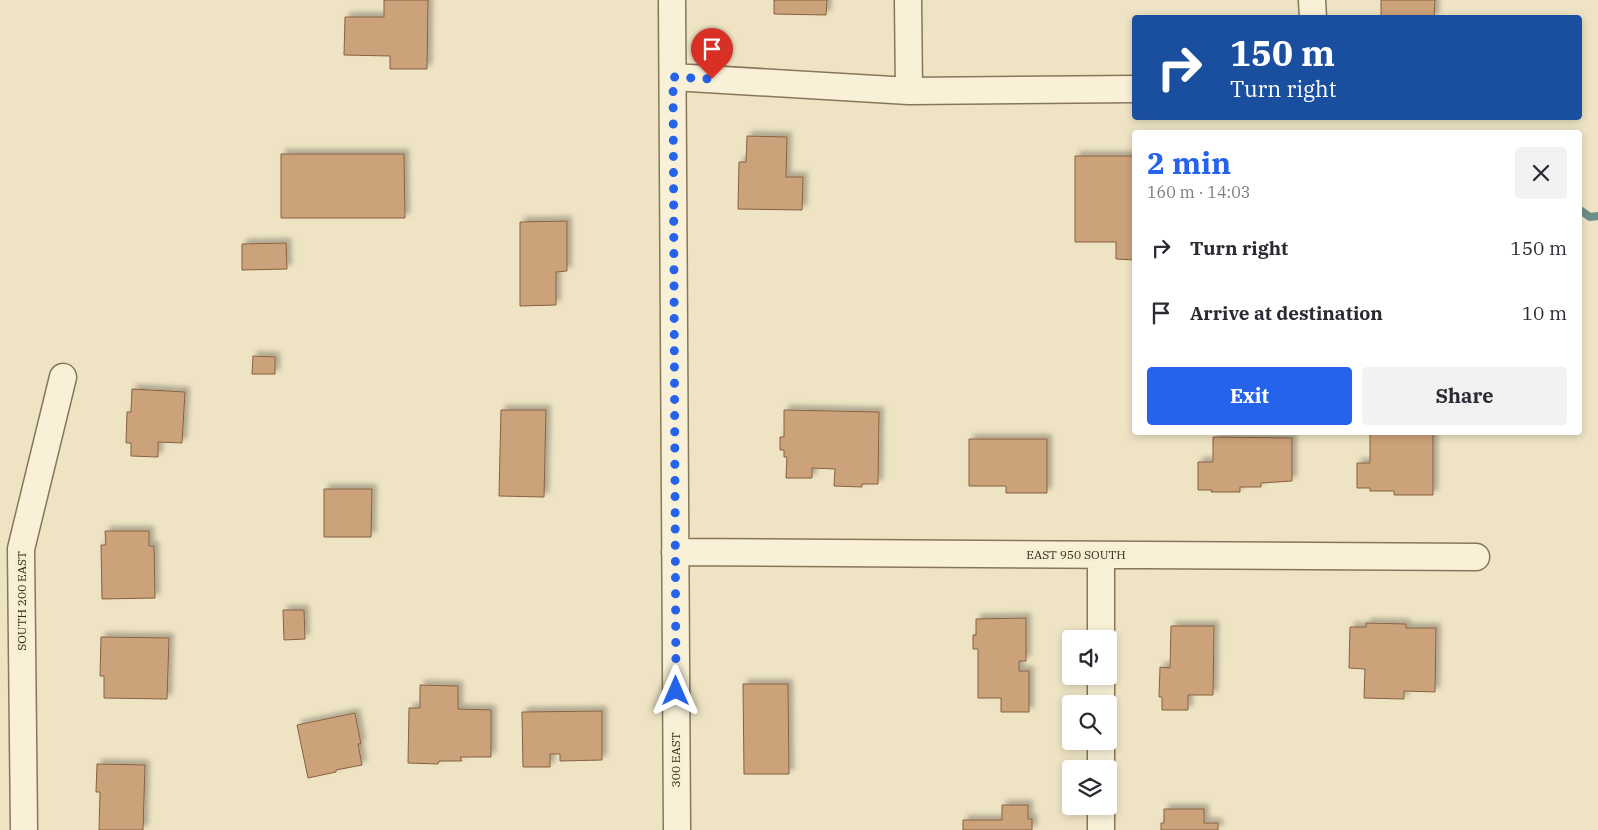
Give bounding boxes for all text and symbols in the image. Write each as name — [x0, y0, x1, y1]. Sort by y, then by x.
pin — [691, 28, 733, 79]
text: 150 m — [1230, 30, 1335, 76]
icon: arrive — [698, 35, 726, 63]
icon: right — [1147, 35, 1212, 100]
text: Turn right — [1230, 74, 1337, 103]
text: 2 min — [1147, 143, 1231, 182]
button: close — [1515, 147, 1567, 199]
text: 160 m · 14:03 — [1147, 182, 1250, 202]
icon: right — [1147, 234, 1175, 262]
text: Turn right — [1190, 236, 1288, 260]
text: 150 m — [1510, 236, 1567, 260]
icon: arrive — [1147, 299, 1175, 327]
text: Arrive at destination — [1190, 301, 1383, 325]
text: 10 m — [1522, 301, 1567, 325]
button: Exit — [1147, 367, 1352, 425]
button: Share — [1362, 367, 1567, 425]
street label: EAST 950 SOUTH — [1026, 547, 1126, 562]
street label: SOUTH 200 EAST — [14, 551, 29, 651]
map controls — [1062, 630, 1117, 815]
button: sound — [1062, 630, 1117, 685]
position arrow — [649, 664, 701, 716]
button: search — [1062, 695, 1117, 750]
street label: 300 EAST — [668, 732, 683, 788]
button: layers — [1062, 760, 1117, 815]

